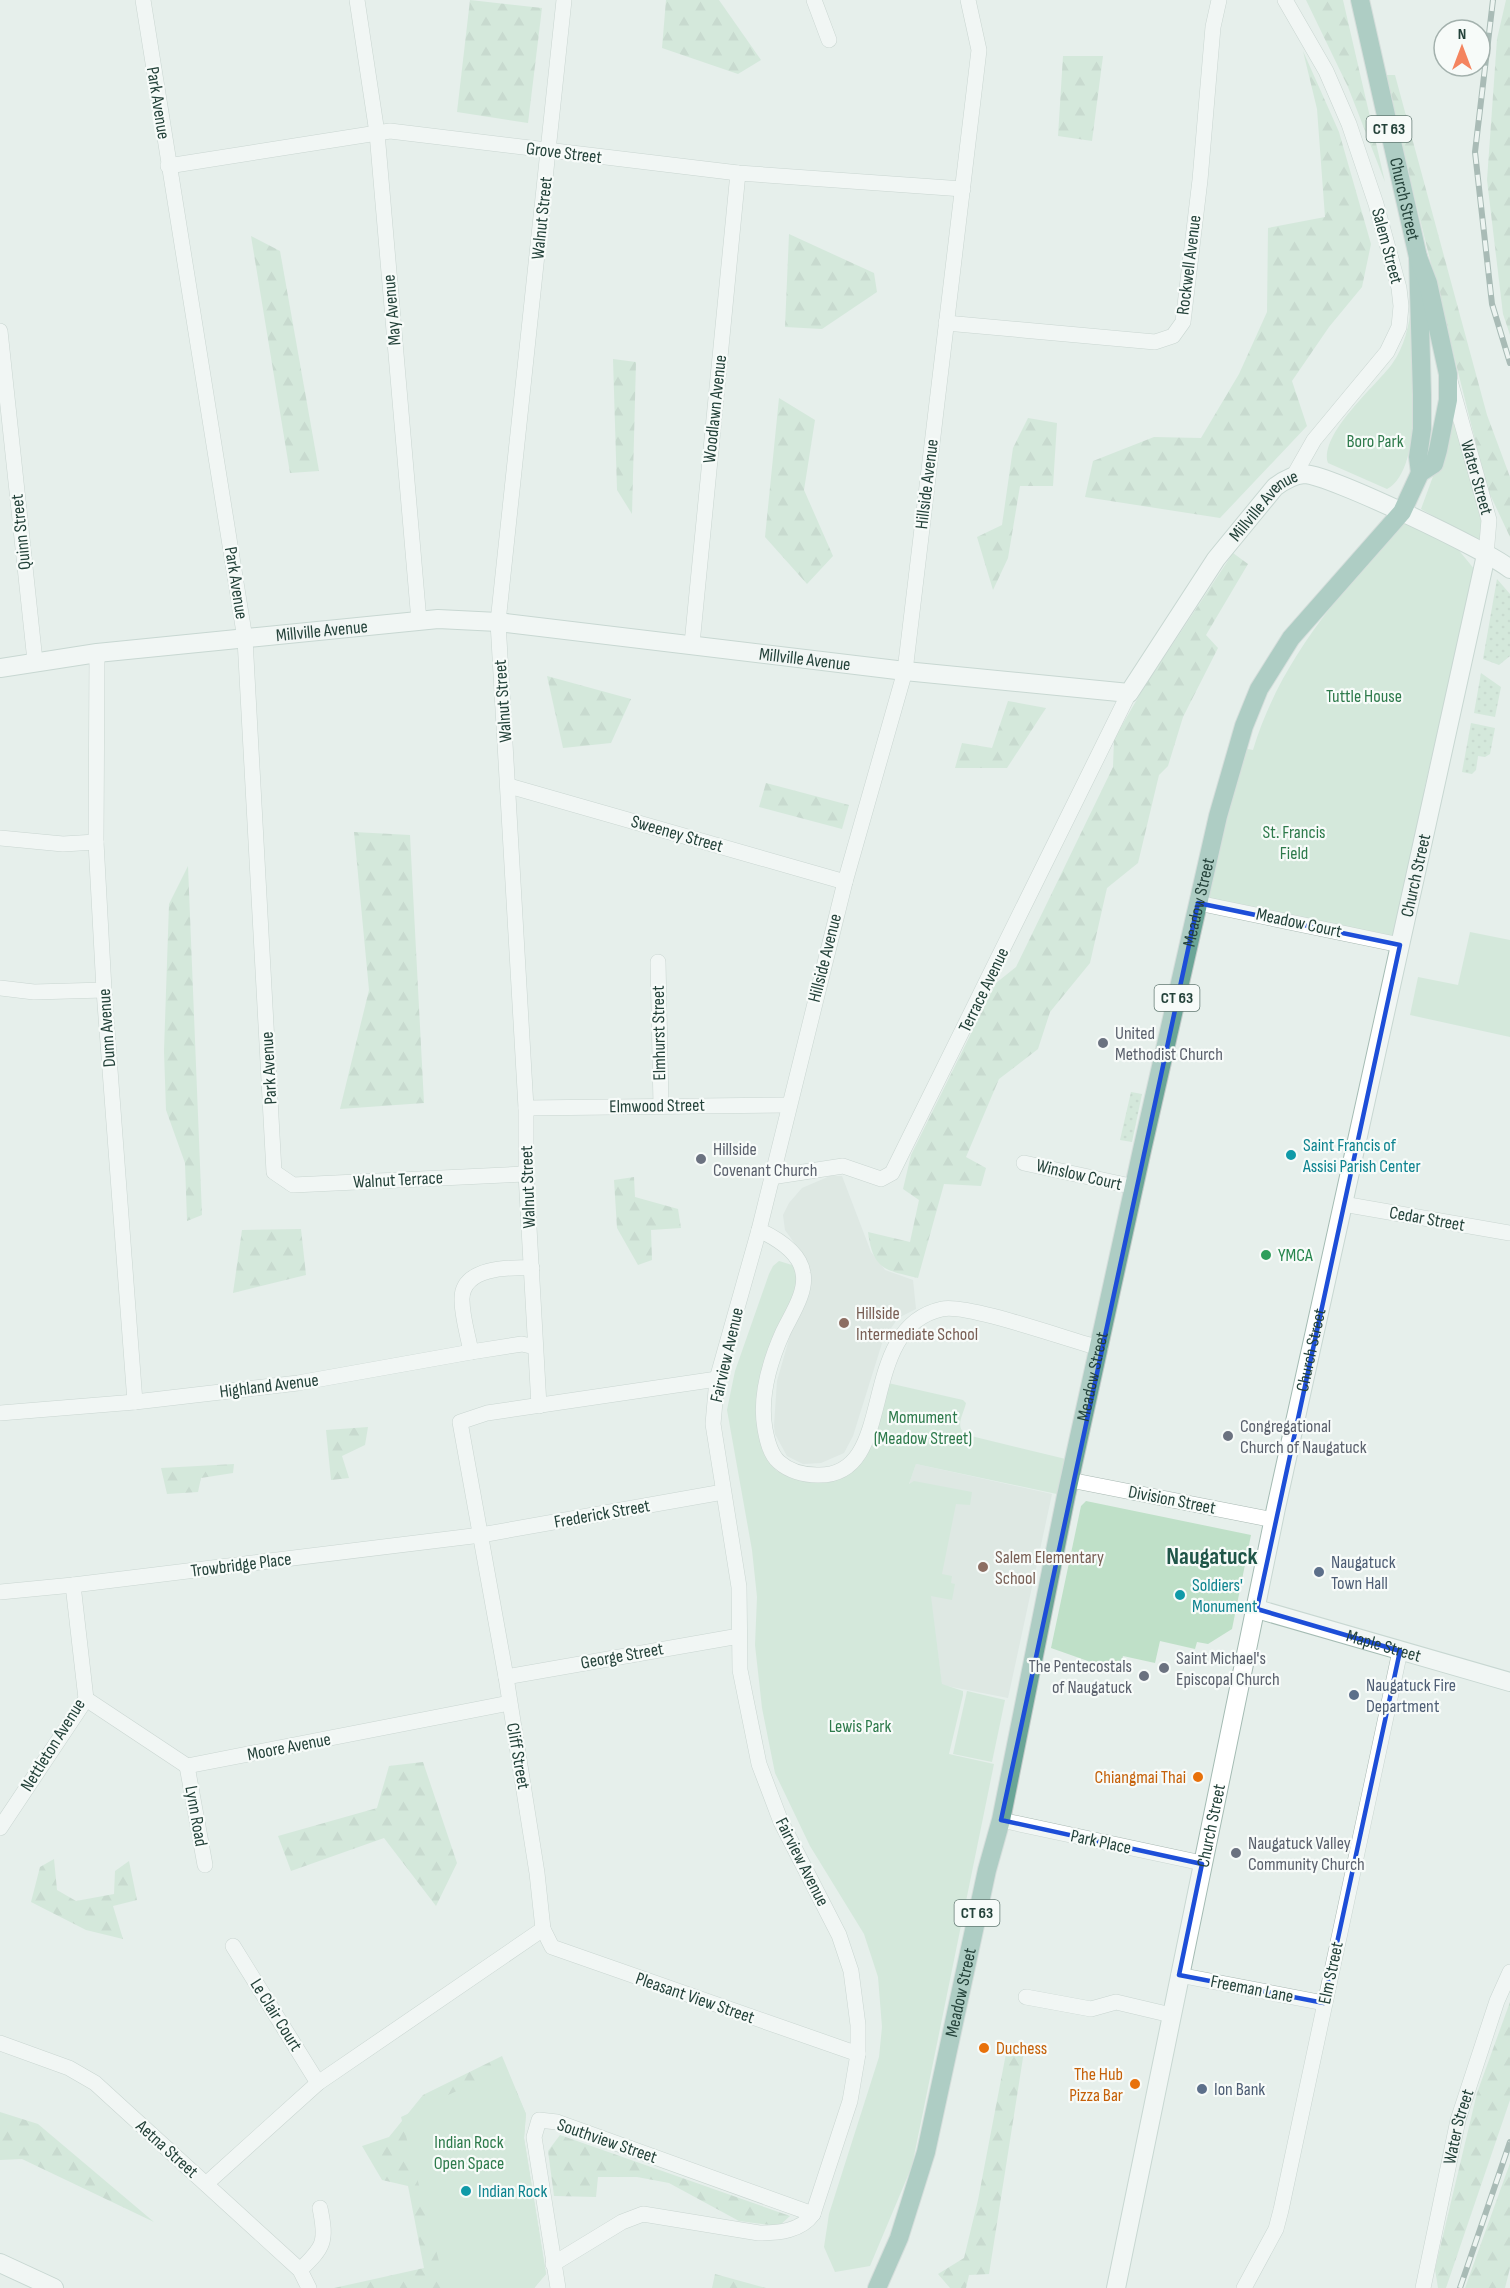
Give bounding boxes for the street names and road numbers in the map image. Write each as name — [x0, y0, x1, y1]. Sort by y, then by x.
street label: Park Avenue — [142, 65, 174, 141]
road number: CT 63 — [1366, 116, 1412, 142]
street label: Grove Street — [525, 138, 604, 168]
street label: Church Street — [1385, 155, 1425, 243]
street label: Walnut Street — [527, 175, 557, 260]
street label: Salem Street — [1367, 206, 1407, 287]
street label: Rockwell Avenue — [1172, 214, 1206, 316]
street label: May Avenue — [378, 274, 406, 346]
street label: Woodlawn Avenue — [699, 354, 731, 464]
street label: Water Street — [1457, 437, 1498, 518]
street label: Hillside Avenue — [911, 438, 943, 530]
street label: Millville Avenue — [1225, 465, 1301, 545]
street label: Quinn Street — [7, 493, 35, 571]
street label: Park Avenue — [220, 545, 252, 621]
street label: Millville Avenue — [275, 616, 369, 646]
street label: Millville Avenue — [758, 643, 852, 675]
street label: Walnut Street — [490, 658, 516, 743]
street label: Sweeney Street — [629, 811, 726, 857]
street label: Church Street — [1396, 831, 1435, 919]
street label: Meadow Street — [1178, 855, 1219, 949]
street label: Meadow Court — [1254, 904, 1344, 942]
street label: Hillside Avenue — [804, 911, 846, 1005]
street label: Terrace Avenue — [954, 944, 1014, 1036]
street label: Elmhurst Street — [648, 985, 670, 1081]
road number: CT 63 — [1154, 985, 1200, 1011]
street label: Dunn Avenue — [94, 988, 120, 1068]
street label: Park Avenue — [257, 1031, 281, 1105]
street label: Elmwood Street — [609, 1095, 705, 1117]
street label: Walnut Street — [516, 1145, 540, 1229]
street label: Winslow Court — [1034, 1155, 1124, 1195]
street label: Walnut Terrace — [353, 1167, 443, 1193]
street label: Cedar Street — [1388, 1202, 1467, 1236]
street label: Fairview Avenue — [706, 1306, 748, 1404]
street label: Church Street — [1291, 1306, 1330, 1394]
street label: Meadow Street — [1072, 1329, 1112, 1423]
street label: Highland Avenue — [218, 1370, 320, 1402]
street label: Division Street — [1127, 1481, 1218, 1519]
street label: Frederick Street — [552, 1495, 652, 1533]
street label: Trowbridge Place — [189, 1548, 293, 1582]
street label: Maple Street — [1344, 1625, 1424, 1666]
street label: George Street — [579, 1638, 665, 1674]
street label: Nettleton Avenue — [16, 1695, 90, 1795]
street label: Cliff Street — [502, 1721, 534, 1791]
street label: Moore Avenue — [245, 1729, 333, 1765]
street label: Church Street — [1192, 1782, 1230, 1869]
street label: Lynn Road — [180, 1784, 212, 1848]
street label: Fairview Avenue — [771, 1814, 833, 1910]
street label: Park Place — [1069, 1825, 1133, 1859]
road number: CT 63 — [954, 1900, 1000, 1926]
street label: Elm Street — [1314, 1939, 1348, 2006]
street label: Meadow Street — [941, 1945, 980, 2039]
street label: Pleasant View Street — [633, 1968, 758, 2028]
street label: Freeman Lane — [1209, 1971, 1295, 2007]
street label: Le Clair Court — [246, 1975, 307, 2055]
street label: Water Street — [1439, 2086, 1478, 2166]
street label: Southview Street — [554, 2114, 660, 2168]
street label: Aetna Street — [131, 2115, 203, 2183]

